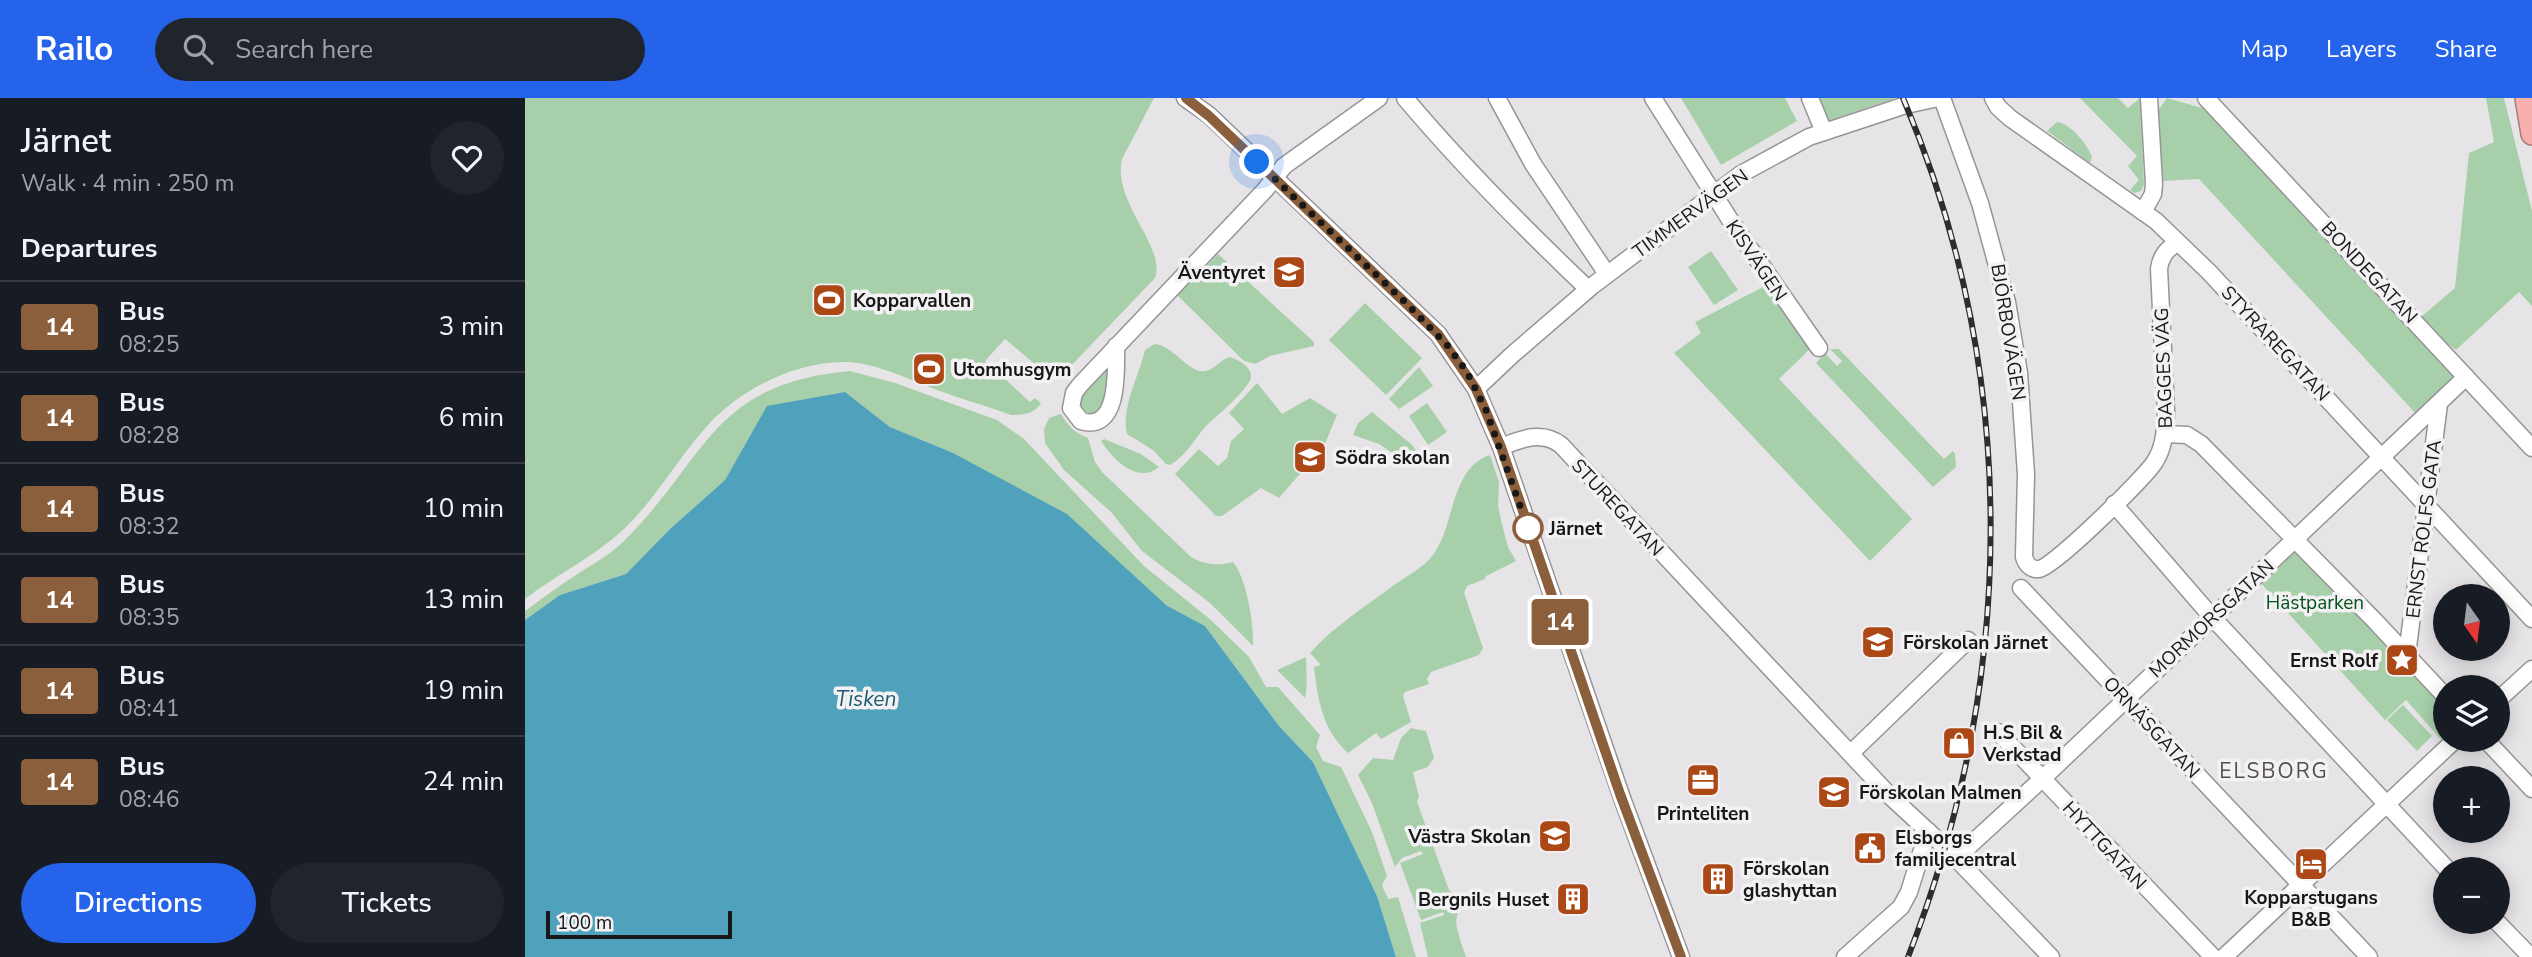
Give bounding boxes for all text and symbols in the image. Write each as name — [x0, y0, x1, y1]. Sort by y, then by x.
search box — [155, 18, 645, 81]
text: Railo — [35, 27, 113, 72]
icon: search — [179, 30, 217, 68]
text: Search here — [235, 32, 373, 67]
text: Map — [2241, 33, 2288, 65]
text: Layers — [2326, 33, 2397, 65]
text: Share — [2435, 33, 2497, 65]
text: Järnet — [21, 119, 111, 164]
button: heart — [430, 121, 504, 195]
your location — [1239, 144, 1274, 179]
street label: TIMMERVÄGEN — [1628, 163, 1754, 265]
text: Walk · 4 min · 250 m — [21, 168, 234, 199]
street label: KISVÄGEN — [1719, 215, 1793, 306]
street label: BONDEGATAN — [2315, 216, 2423, 329]
text: Departures — [21, 231, 157, 266]
school or university icon: Äventyret — [1270, 253, 1308, 291]
place label: Äventyret — [1178, 260, 1266, 286]
street label: BJÖRBOVÄGEN — [1984, 262, 2032, 402]
street label: STYRAREGATAN — [2215, 280, 2336, 407]
sports icon: Kopparvallen — [810, 281, 848, 319]
place label: Kopparvallen — [853, 288, 971, 314]
text: Bus — [119, 294, 165, 329]
street label: BAGGES VÄG — [2149, 307, 2179, 429]
text: 3 min — [439, 309, 504, 344]
text: 14 — [45, 311, 74, 343]
text: 08:25 — [119, 329, 179, 360]
sports icon: Utomhusgym — [910, 350, 948, 388]
place label: Utomhusgym — [953, 357, 1071, 383]
text: Bus — [119, 385, 165, 420]
text: 6 min — [439, 400, 504, 435]
text: 14 — [45, 402, 74, 434]
text: 08:28 — [119, 420, 179, 451]
school or university icon: Södra skolan — [1291, 438, 1329, 476]
street label: ERNST ROLFS GATA — [2400, 438, 2448, 620]
place label: Södra skolan — [1335, 445, 1450, 471]
street label: STUREGATAN — [1565, 453, 1669, 562]
text: Bus — [119, 476, 165, 511]
text: 10 min — [423, 491, 504, 526]
text: 14 — [45, 493, 74, 525]
text: 08:32 — [119, 511, 179, 542]
marker: Järnet — [1513, 513, 1543, 543]
place label: Järnet — [1548, 516, 1603, 542]
street label: MORMORSGATAN — [2143, 554, 2280, 684]
text: Bus — [119, 567, 165, 602]
text: 13 min — [423, 582, 504, 617]
text: 14 — [45, 584, 74, 616]
north arrow — [2433, 584, 2509, 662]
map controls — [2433, 584, 2510, 934]
park label: Hästparken — [2266, 590, 2364, 616]
line badge: 14 — [1529, 599, 1591, 645]
text: 08:35 — [119, 602, 179, 633]
text: 14 — [1546, 606, 1574, 638]
school or university icon: Förskolan Järnet — [1859, 623, 1897, 661]
place label: Förskolan Järnet — [1903, 630, 2049, 656]
place icon: Ernst Rolf — [2383, 641, 2421, 679]
place label: Ernst Rolf — [2290, 648, 2379, 674]
text: Bus — [119, 658, 165, 693]
street label: ORNÄSGATAN — [2097, 671, 2205, 784]
text: 19 min — [423, 673, 504, 708]
text: 14 — [45, 675, 74, 707]
button: layers — [2433, 675, 2510, 752]
water label: Tisken — [836, 685, 896, 713]
text: 08:41 — [119, 693, 179, 724]
place label: H.S Bil & Verkstad — [1982, 720, 2064, 768]
shop icon: H.S Bil & Verkstad — [1940, 724, 1978, 762]
text: Bus — [119, 749, 165, 784]
district label: ELSBORG — [2219, 757, 2329, 785]
office icon: Printeliten — [1684, 761, 1722, 799]
text: 24 min — [423, 764, 504, 799]
text: 14 — [45, 766, 74, 798]
button: + — [2433, 766, 2510, 843]
school or university icon: Förskolan Malmen — [1815, 773, 1853, 811]
place label: Förskolan Malmen — [1859, 780, 2022, 806]
text: 08:46 — [119, 784, 179, 815]
street label: HYTTGATAN — [2056, 796, 2152, 896]
place label: Printeliten — [1657, 801, 1749, 827]
school or university icon: Västra Skolan — [1536, 817, 1574, 855]
place label: Västra Skolan — [1407, 824, 1531, 850]
place label: Elsborgs familjecentral — [1895, 825, 2016, 873]
public building icon: Elsborgs familjecentral — [1851, 829, 1889, 867]
hotel icon: Kopparstugans B&B — [2292, 845, 2330, 883]
place label: Förskolan glashyttan — [1743, 856, 1837, 904]
button: − — [2433, 857, 2510, 934]
building icon: Förskolan glashyttan — [1699, 860, 1737, 898]
button: Directions — [21, 863, 256, 943]
button: Tickets — [270, 863, 504, 943]
building icon: Bergnils Huset — [1554, 880, 1592, 918]
place label: Kopparstugans B&B — [2244, 885, 2378, 933]
place label: Bergnils Huset — [1418, 887, 1550, 913]
scale bar — [546, 908, 731, 940]
text: 100 m — [557, 910, 612, 936]

